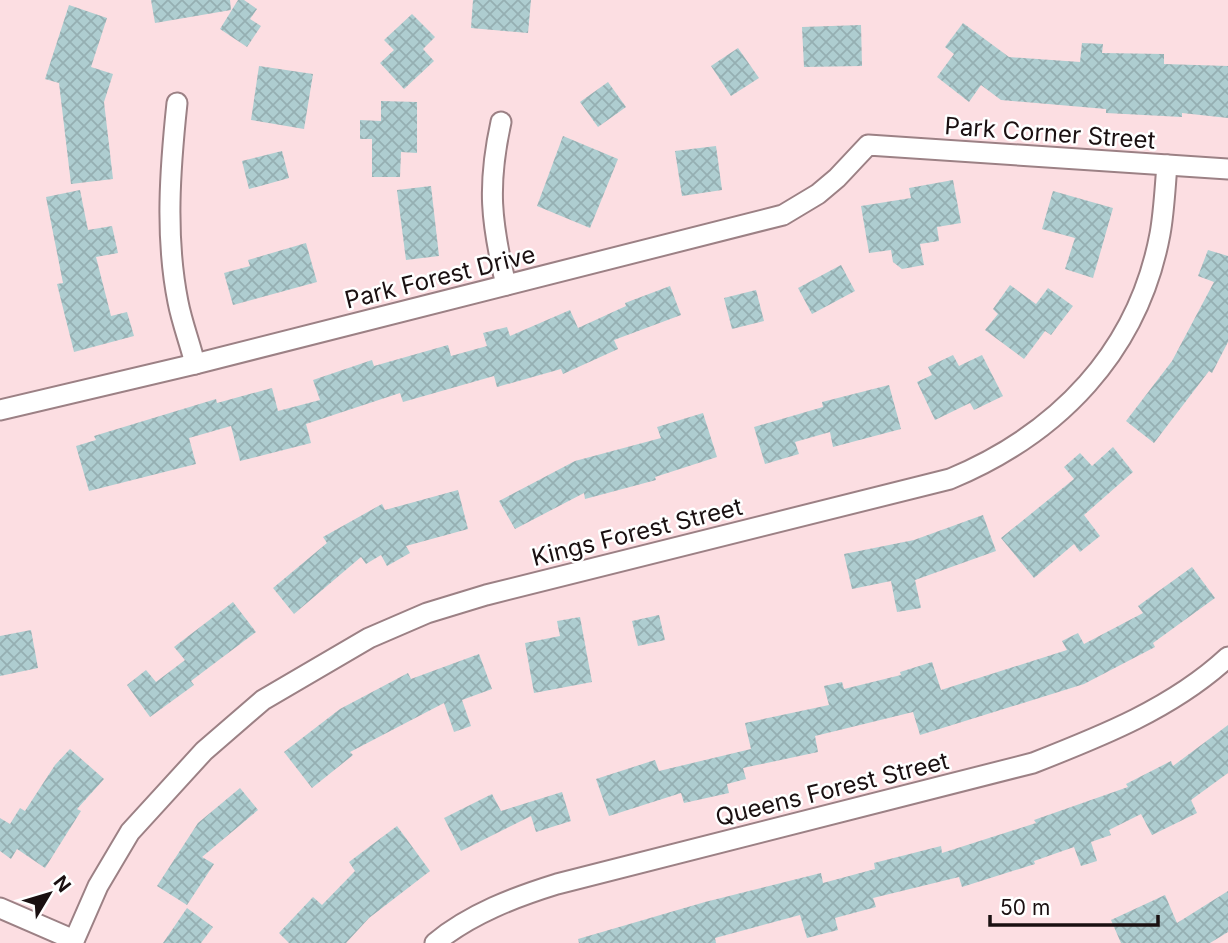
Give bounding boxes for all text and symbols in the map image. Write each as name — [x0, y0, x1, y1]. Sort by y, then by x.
street label: Park Corner Street — [944, 111, 1156, 155]
street label: Park Forest Drive — [342, 239, 538, 315]
street label: Kings Forest Street — [529, 492, 745, 572]
street label: Queens Forest Street — [712, 746, 952, 832]
north arrow — [14, 859, 84, 929]
text: N — [48, 871, 76, 897]
scale bar — [990, 884, 1158, 928]
text: 50 m — [1000, 895, 1050, 920]

